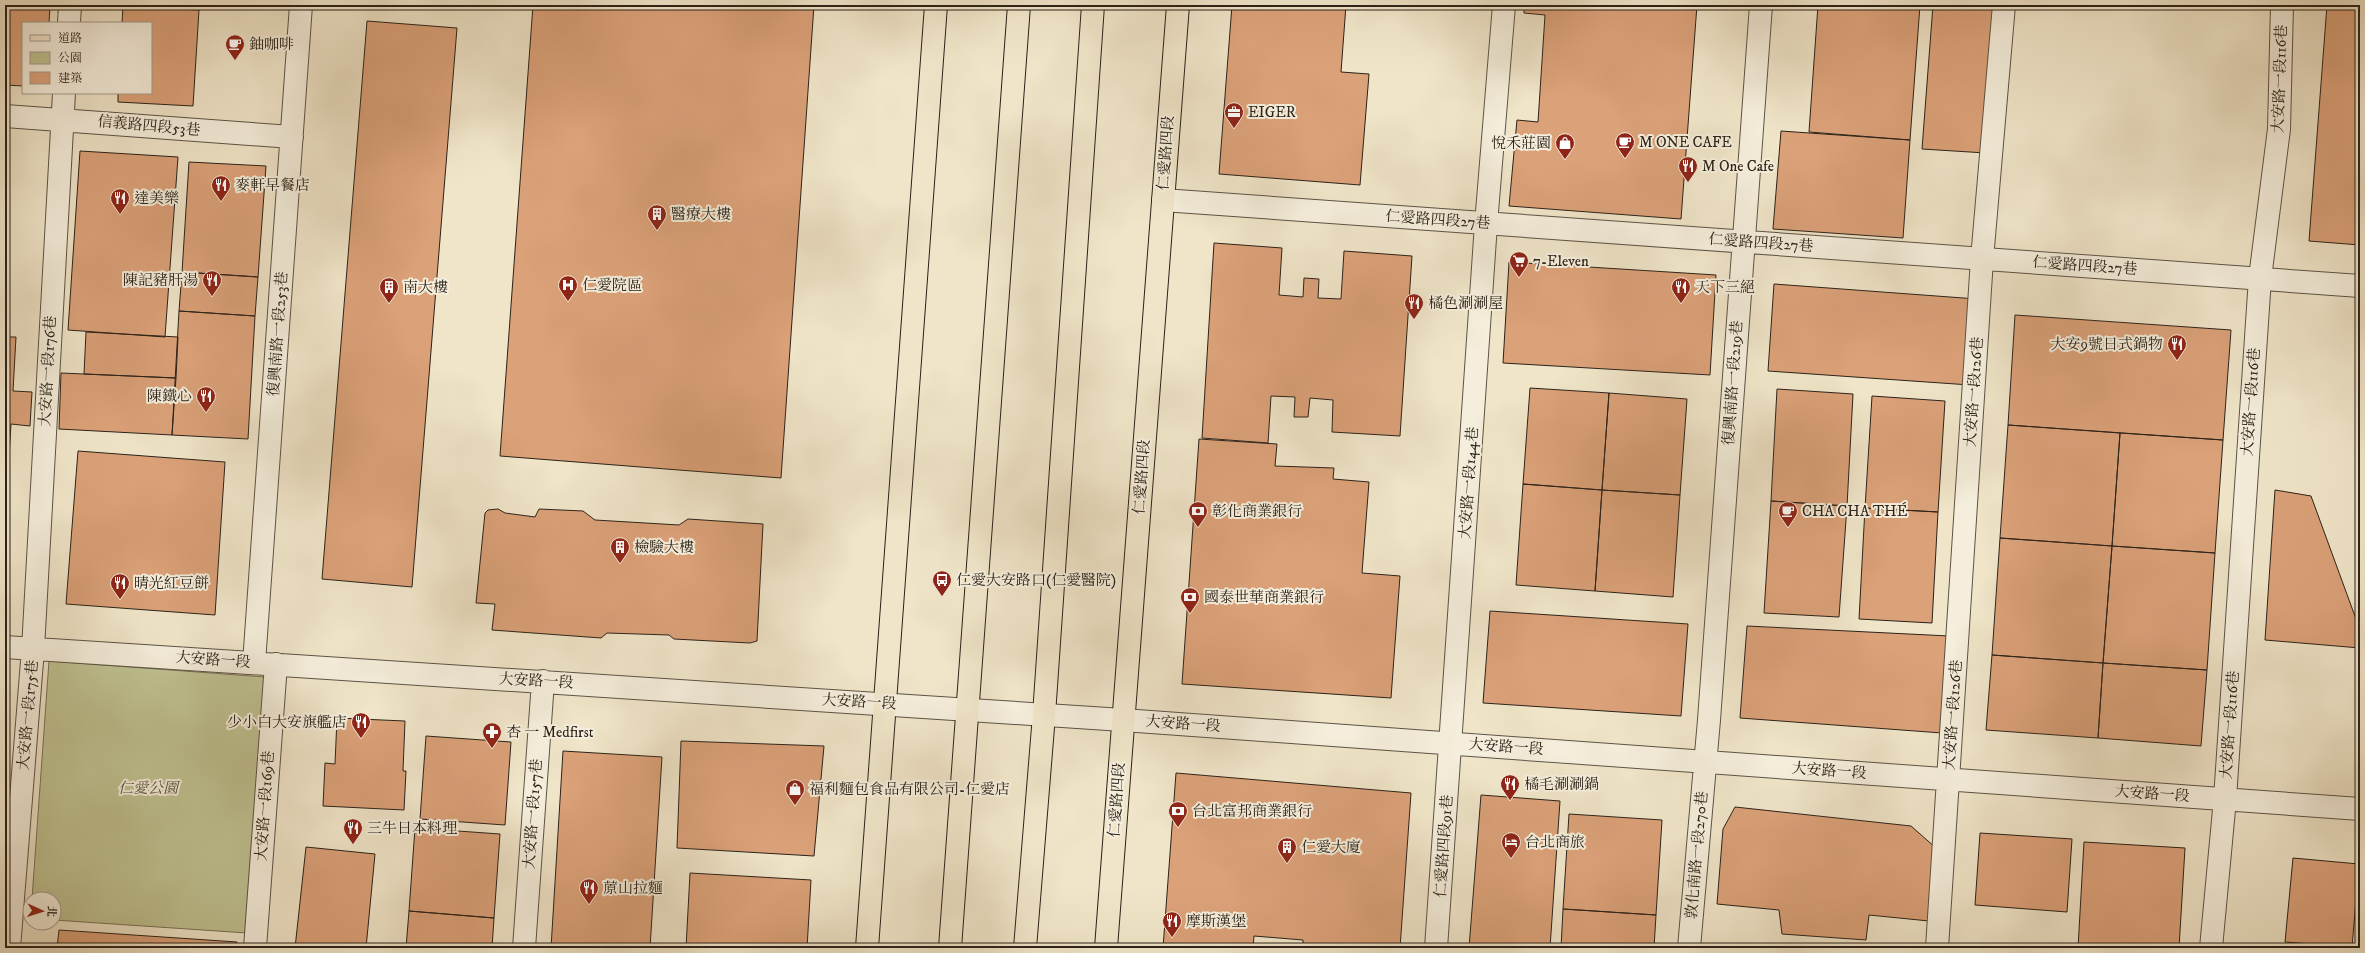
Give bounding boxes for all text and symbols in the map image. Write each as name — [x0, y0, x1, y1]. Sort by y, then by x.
legend — [22, 22, 152, 94]
street label: 大安路一段116巷 — [2269, 24, 2291, 134]
text: 道路 — [58, 31, 82, 46]
cafe icon: 鈾咖啡 — [224, 33, 246, 61]
place label: 鈾咖啡 — [249, 35, 294, 54]
text: 公園 — [58, 51, 82, 66]
text: 建築 — [58, 71, 82, 86]
office icon: EIGER — [1223, 101, 1245, 129]
place label: EIGER — [1248, 103, 1296, 122]
street label: 信義路四段53巷 — [97, 112, 201, 140]
street label: 仁愛路四段 — [1154, 115, 1178, 191]
cafe icon: M ONE CAFE — [1614, 131, 1636, 159]
shop icon: 悅禾莊園 — [1554, 132, 1576, 160]
place label: M ONE CAFE — [1639, 133, 1732, 152]
place label: 悅禾莊園 — [1491, 134, 1551, 153]
restaurant icon: M One Cafe — [1677, 155, 1699, 183]
place label: M One Cafe — [1702, 157, 1774, 176]
restaurant icon: 麥軒早餐店 — [210, 174, 232, 202]
place label: 麥軒早餐店 — [235, 176, 310, 195]
restaurant icon: 達美樂 — [109, 187, 131, 215]
place label: 達美樂 — [134, 189, 179, 208]
building icon: 醫療大樓 — [646, 203, 668, 231]
place label: 醫療大樓 — [671, 205, 731, 224]
street label: 仁愛路四段27巷 — [1385, 207, 1491, 233]
street label: 仁愛路四段27巷 — [1708, 230, 1814, 256]
supermarket icon: 7-Eleven — [1508, 250, 1530, 278]
place label: 7-Eleven — [1533, 252, 1589, 271]
street label: 仁愛路四段27巷 — [2032, 253, 2138, 279]
restaurant icon: 陳記豬肝湯 — [201, 269, 223, 297]
place label: 陳記豬肝湯 — [123, 271, 198, 290]
street label: 復興南路一段253巷 — [264, 271, 292, 397]
hospital icon: 仁愛院區 — [557, 274, 579, 302]
building icon: 南大樓 — [378, 276, 400, 304]
place label: 仁愛院區 — [582, 276, 642, 295]
restaurant icon: 天下三絕 — [1670, 276, 1692, 304]
place label: 南大樓 — [403, 278, 448, 297]
place label: 天下三絕 — [1695, 278, 1755, 297]
restaurant icon: 橘色涮涮屋 — [1403, 292, 1425, 320]
place label: 橘色涮涮屋 — [1428, 294, 1503, 313]
street label: 大安路一段176巷 — [36, 315, 60, 427]
street label: 復興南路一段219巷 — [1719, 320, 1747, 446]
restaurant icon: 大安9號日式鍋物 — [2166, 333, 2188, 361]
place label: 大安9號日式鍋物 — [2051, 335, 2163, 354]
street label: 大安路一段126巷 — [1961, 336, 1987, 448]
street label: 大安路一段116巷 — [2238, 347, 2264, 457]
restaurant icon: 陳鐵心 — [195, 385, 217, 413]
place label: 陳鐵心 — [147, 387, 192, 406]
street label: 大安路一段144巷 — [1456, 426, 1482, 540]
street label: 仁愛路四段 — [1130, 439, 1154, 515]
bank icon: 彰化商業銀行 — [1187, 500, 1209, 528]
cafe icon: CHA CHA THÉ — [1777, 500, 1799, 528]
place label: 彰化商業銀行 — [1212, 502, 1302, 521]
place label: CHA CHA THÉ — [1802, 502, 1908, 521]
building icon: 檢驗大樓 — [609, 536, 631, 564]
place label: 檢驗大樓 — [634, 538, 694, 557]
bus stop icon: 仁愛大安路口(仁愛醫院) — [931, 569, 953, 597]
place label: 仁愛大安路口(仁愛醫院) — [956, 571, 1116, 590]
restaurant icon: 晴光紅豆餅 — [109, 572, 131, 600]
place label: 晴光紅豆餅 — [134, 574, 209, 593]
bank icon: 國泰世華商業銀行 — [1179, 586, 1201, 614]
place label: 國泰世華商業銀行 — [1204, 588, 1324, 607]
street label: 大安路一段 — [175, 648, 251, 672]
street label: 大安路一段175巷 — [14, 659, 42, 771]
street label: 大安路一段126巷 — [1940, 659, 1966, 771]
street label: 大安路一段 — [498, 670, 574, 692]
street label: 大安路一段116巷 — [2217, 670, 2243, 780]
street label: 大安路一段 — [821, 691, 897, 713]
restaurant icon: 少小白大安旗艦店 — [350, 711, 372, 739]
street label: 大安路一段 — [1145, 712, 1221, 736]
place label: 少小白大安旗艦店 — [227, 713, 347, 732]
pharmacy icon: 杏 一 Medfirst — [481, 721, 503, 749]
place label: 杏 一 Medfirst — [506, 723, 594, 742]
street label: 大安路一段 — [1468, 735, 1544, 759]
street label: 大安路一段169巷 — [252, 750, 278, 862]
street label: 大安路一段157巷 — [520, 758, 546, 870]
street label: 大安路一段 — [1791, 759, 1867, 783]
street label: 仁愛路四段 — [1105, 762, 1129, 838]
restaurant icon: 橘毛涮涮鍋 — [1499, 773, 1521, 801]
place label: 橘毛涮涮鍋 — [1524, 775, 1599, 794]
shop icon: 福利麵包食品有限公司-仁愛店 — [784, 778, 806, 806]
park label: 仁愛公園 — [118, 779, 180, 798]
place label: 福利麵包食品有限公司-仁愛店 — [809, 780, 1010, 799]
street label: 大安路一段 — [2114, 782, 2190, 806]
street label: 敦化南路一段270巷 — [1682, 790, 1712, 920]
street label: 仁愛路四段91巷 — [1431, 794, 1457, 898]
bank icon: 台北富邦商業銀行 — [1167, 800, 1189, 828]
place label: 台北富邦商業銀行 — [1192, 802, 1312, 821]
restaurant icon: 三牛日本料理 — [342, 817, 364, 845]
place label: 三牛日本料理 — [367, 819, 458, 838]
hotel icon: 台北商旅 — [1500, 831, 1522, 859]
place label: 台北商旅 — [1525, 833, 1585, 852]
building icon: 仁愛大廈 — [1276, 836, 1298, 864]
place label: 仁愛大廈 — [1301, 838, 1361, 857]
restaurant icon: 蒝山拉麵 — [578, 877, 600, 905]
place label: 蒝山拉麵 — [603, 879, 663, 898]
north arrow — [22, 891, 62, 931]
text: 北 — [44, 906, 58, 917]
restaurant icon: 摩斯漢堡 — [1161, 910, 1183, 938]
place label: 摩斯漢堡 — [1186, 912, 1246, 931]

